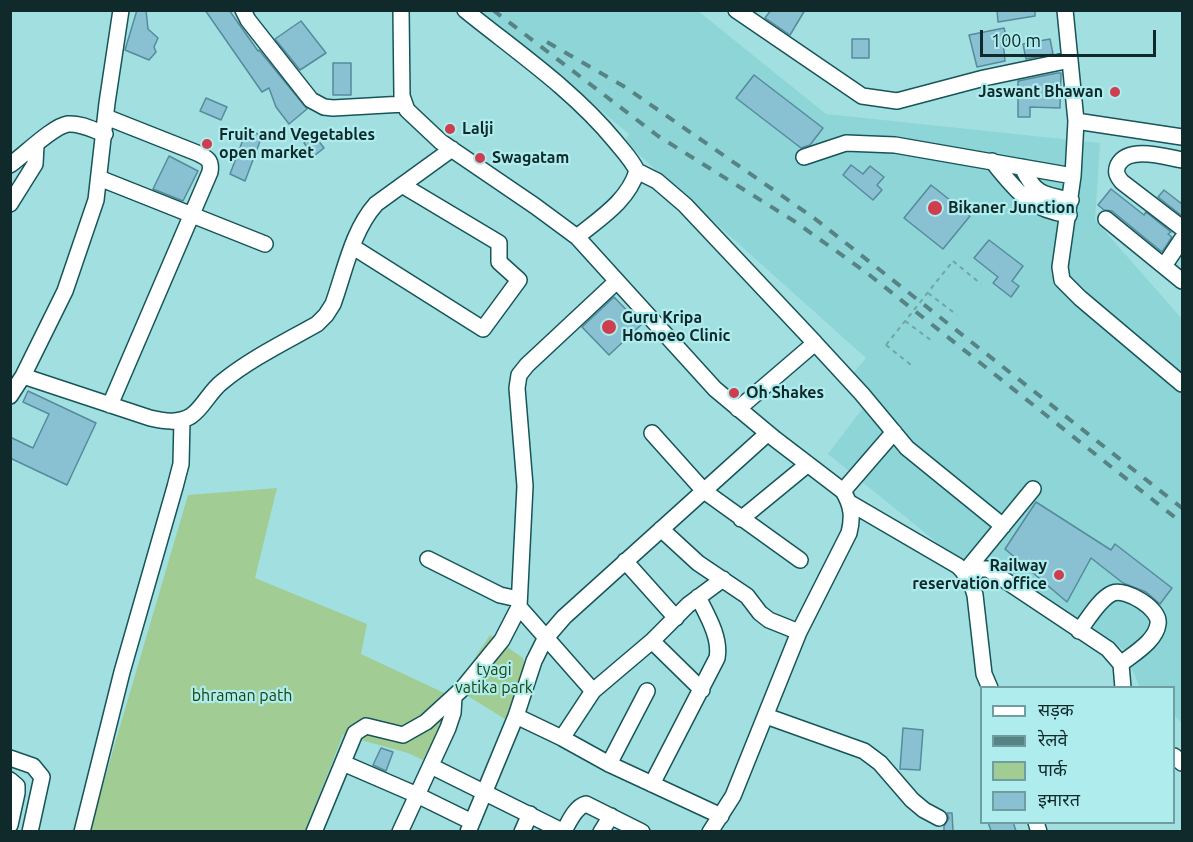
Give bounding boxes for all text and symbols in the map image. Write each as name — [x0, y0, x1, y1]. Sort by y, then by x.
scale bar — [983, 18, 1158, 56]
text: 100 m — [991, 30, 1041, 50]
place label: Jaswant Bhawan — [978, 82, 1103, 102]
marker: Jaswant Bhawan — [1108, 85, 1122, 99]
place label: Lalji — [462, 119, 493, 139]
marker: Lalji — [443, 122, 457, 136]
place label: Fruit and Vegetables open market — [219, 125, 375, 163]
marker: Fruit and Vegetables open market — [200, 137, 214, 151]
place label: Swagatam — [492, 148, 569, 168]
marker: Swagatam — [473, 151, 487, 165]
place label: Bikaner Junction — [948, 198, 1075, 218]
marker: Bikaner Junction — [926, 199, 944, 217]
place label: Guru Kripa Homoeo Clinic — [622, 308, 730, 346]
marker: Guru Kripa Homoeo Clinic — [600, 318, 618, 336]
place label: Oh Shakes — [746, 383, 824, 403]
marker: Oh Shakes — [727, 386, 741, 400]
place label: Railway reservation office — [912, 556, 1047, 594]
marker: Railway reservation office — [1052, 568, 1066, 582]
park label: tyagi vatika park — [455, 660, 533, 698]
park label: bhraman path — [192, 686, 292, 706]
legend — [980, 686, 1175, 824]
text: सड़क — [1038, 699, 1074, 719]
text: रेलवे — [1038, 729, 1068, 749]
text: पार्क — [1038, 759, 1067, 779]
text: इमारत — [1038, 789, 1080, 809]

